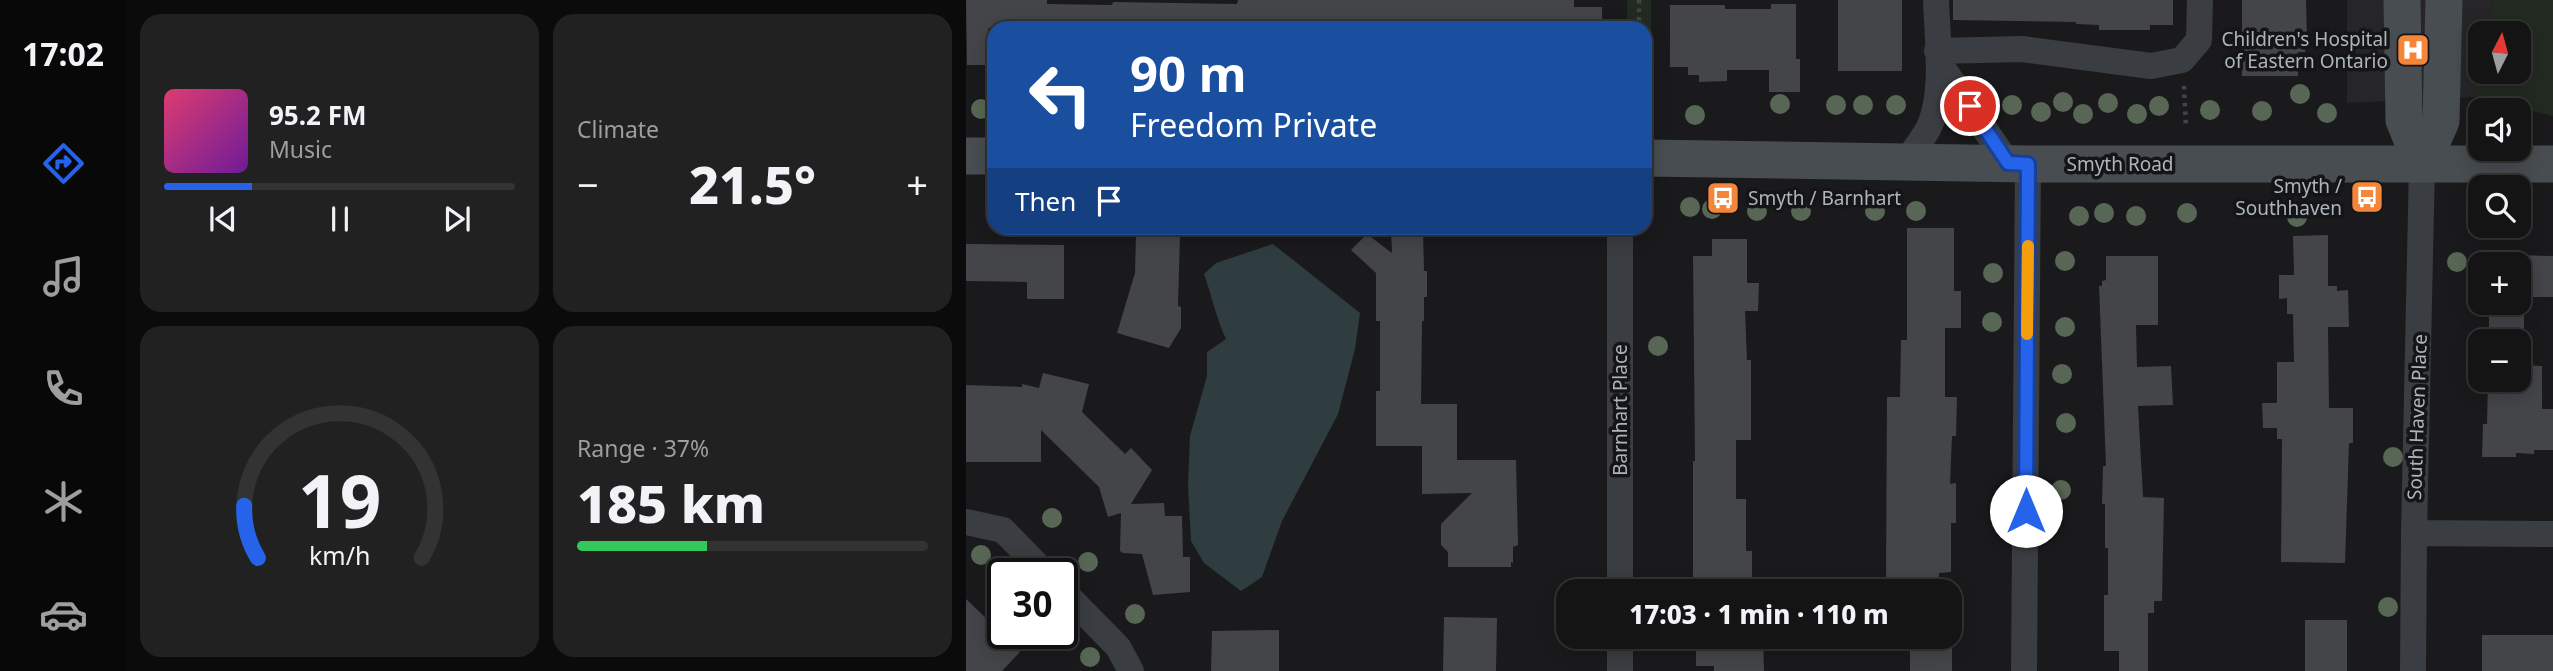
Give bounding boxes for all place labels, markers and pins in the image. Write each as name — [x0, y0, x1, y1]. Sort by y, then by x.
place label: Children's Hospital of Eastern Ontario — [2222, 26, 2388, 74]
hospital icon: Children's Hospital of Eastern Ontario — [2394, 31, 2432, 69]
pin — [1940, 76, 2000, 136]
place label: Smyth / Southhaven — [2235, 173, 2342, 221]
bus stop icon: Smyth / Southhaven — [2348, 178, 2386, 216]
bus stop icon: Smyth / Barnhart — [1704, 179, 1742, 217]
place label: Smyth / Barnhart — [1748, 185, 1901, 211]

